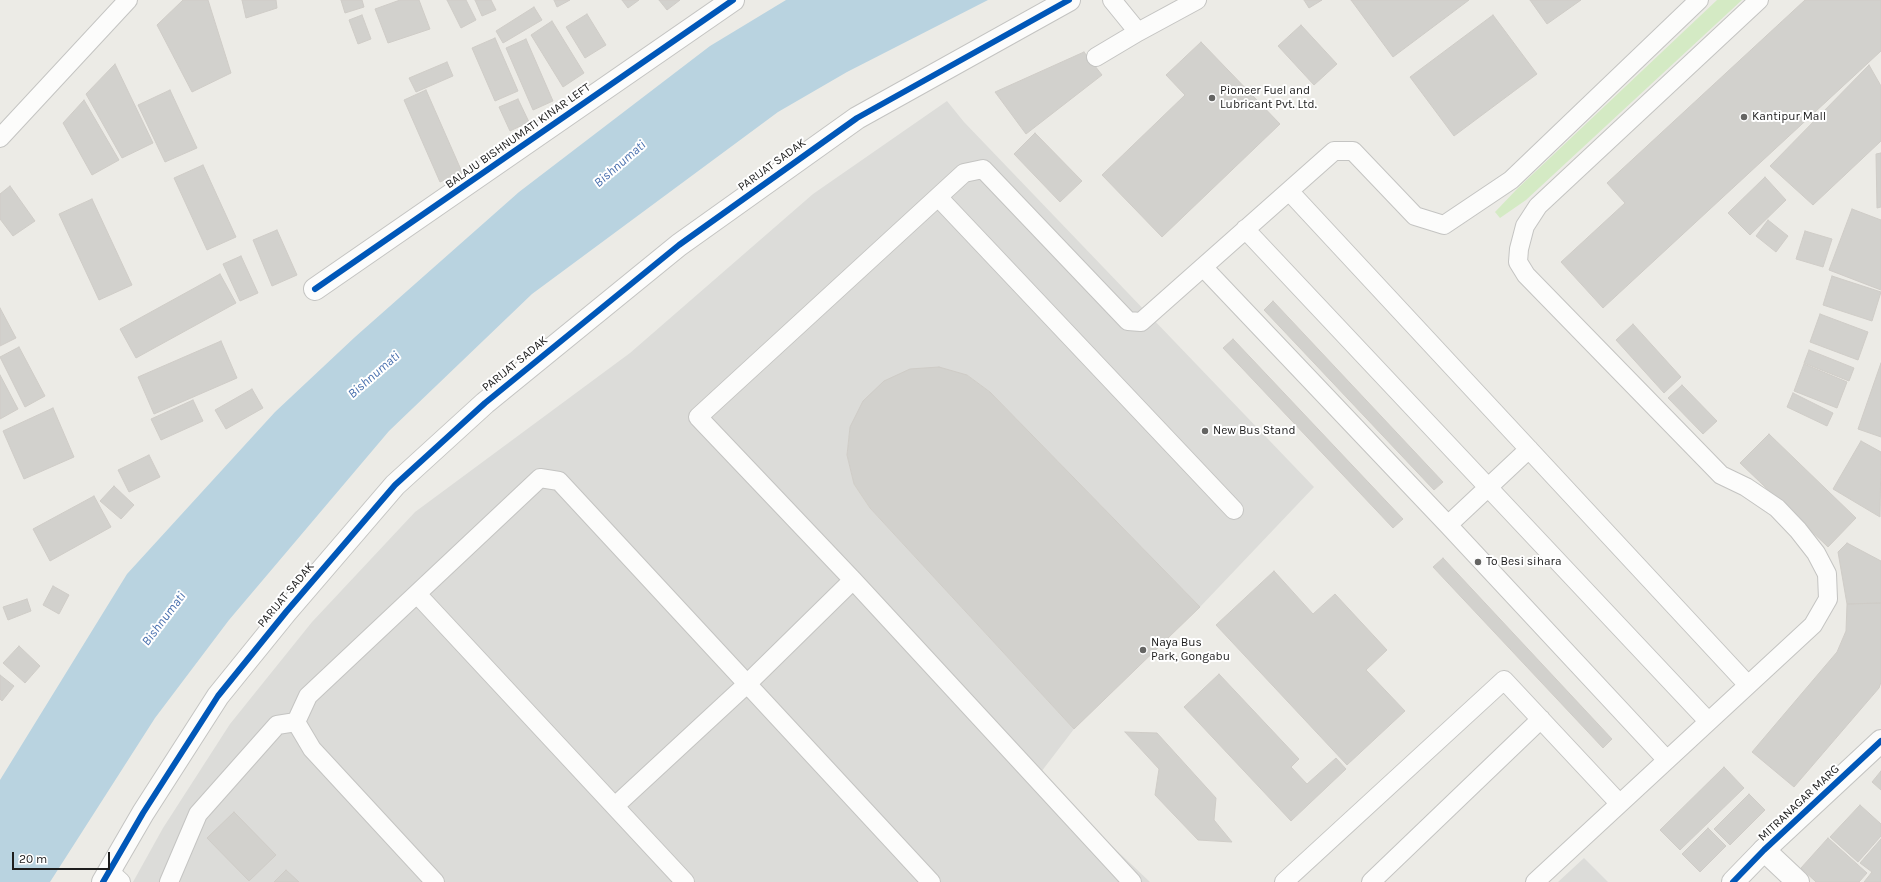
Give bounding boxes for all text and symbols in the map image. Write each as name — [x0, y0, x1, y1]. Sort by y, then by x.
street label: BALAJU BISHNUMATI KINAR LEFT — [443, 80, 593, 192]
place label: Pioneer Fuel and Lubricant Pvt. Ltd. — [1220, 84, 1317, 112]
marker: Pioneer Fuel and Lubricant Pvt. Ltd. — [1207, 93, 1217, 103]
place label: Kantipur Mall — [1752, 110, 1826, 124]
marker: Kantipur Mall — [1739, 112, 1749, 122]
street label: PARIJAT SADAK — [735, 136, 809, 194]
water label: Bishnumati — [591, 137, 649, 191]
street label: PARIJAT SADAK — [479, 333, 551, 395]
water label: Bishnumati — [345, 348, 403, 402]
place label: New Bus Stand — [1213, 424, 1296, 438]
marker: New Bus Stand — [1200, 426, 1210, 436]
place label: To Besi sihara — [1486, 555, 1561, 569]
marker: To Besi sihara — [1473, 557, 1483, 567]
street label: PARIJAT SADAK — [255, 560, 317, 630]
water label: Bishnumati — [139, 589, 189, 649]
place label: Naya Bus Park, Gongabu — [1151, 636, 1230, 664]
marker: Naya Bus Park, Gongabu — [1138, 645, 1148, 655]
street label: MITRANAGAR MARG — [1755, 762, 1843, 844]
scale bar — [14, 844, 112, 870]
text: 20 m — [19, 852, 47, 866]

